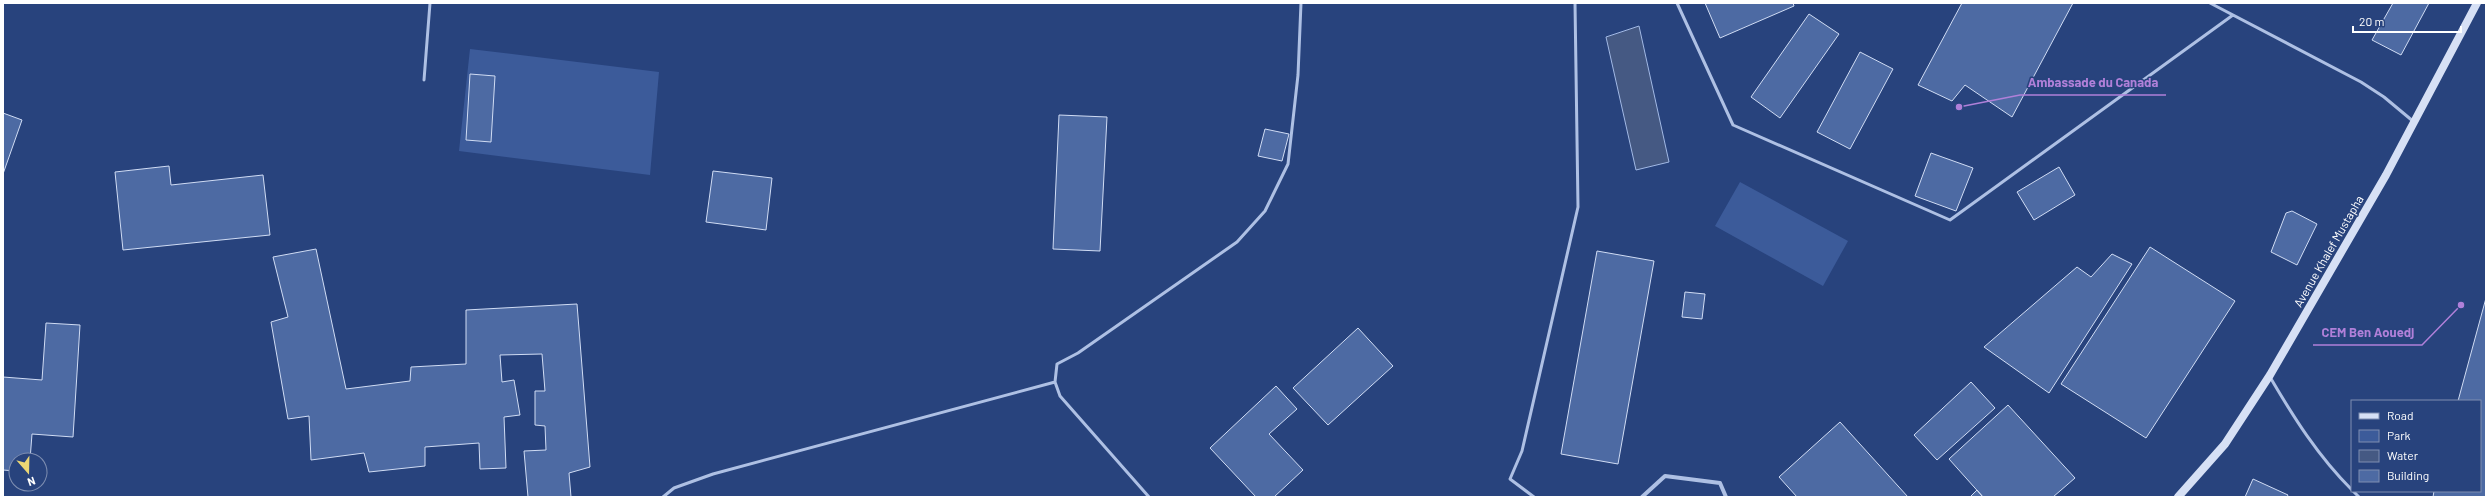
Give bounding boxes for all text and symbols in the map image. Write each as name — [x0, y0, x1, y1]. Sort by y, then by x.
scale bar — [2353, 8, 2461, 34]
text: 20 m — [2359, 14, 2385, 28]
callout: Ambassade du Canada — [2020, 70, 2166, 95]
text: Ambassade du Canada — [2028, 74, 2158, 90]
street label: Avenue Khalef Mustapha — [2290, 193, 2366, 309]
callout: CEM Ben Aouedj — [2313, 320, 2422, 345]
text: CEM Ben Aouedj — [2322, 324, 2414, 340]
legend — [2351, 400, 2481, 492]
text: Road — [2387, 408, 2414, 422]
text: Park — [2387, 428, 2411, 442]
text: Water — [2387, 448, 2419, 462]
north arrow — [8, 452, 48, 492]
text: Building — [2387, 468, 2429, 482]
text: N — [26, 475, 37, 489]

